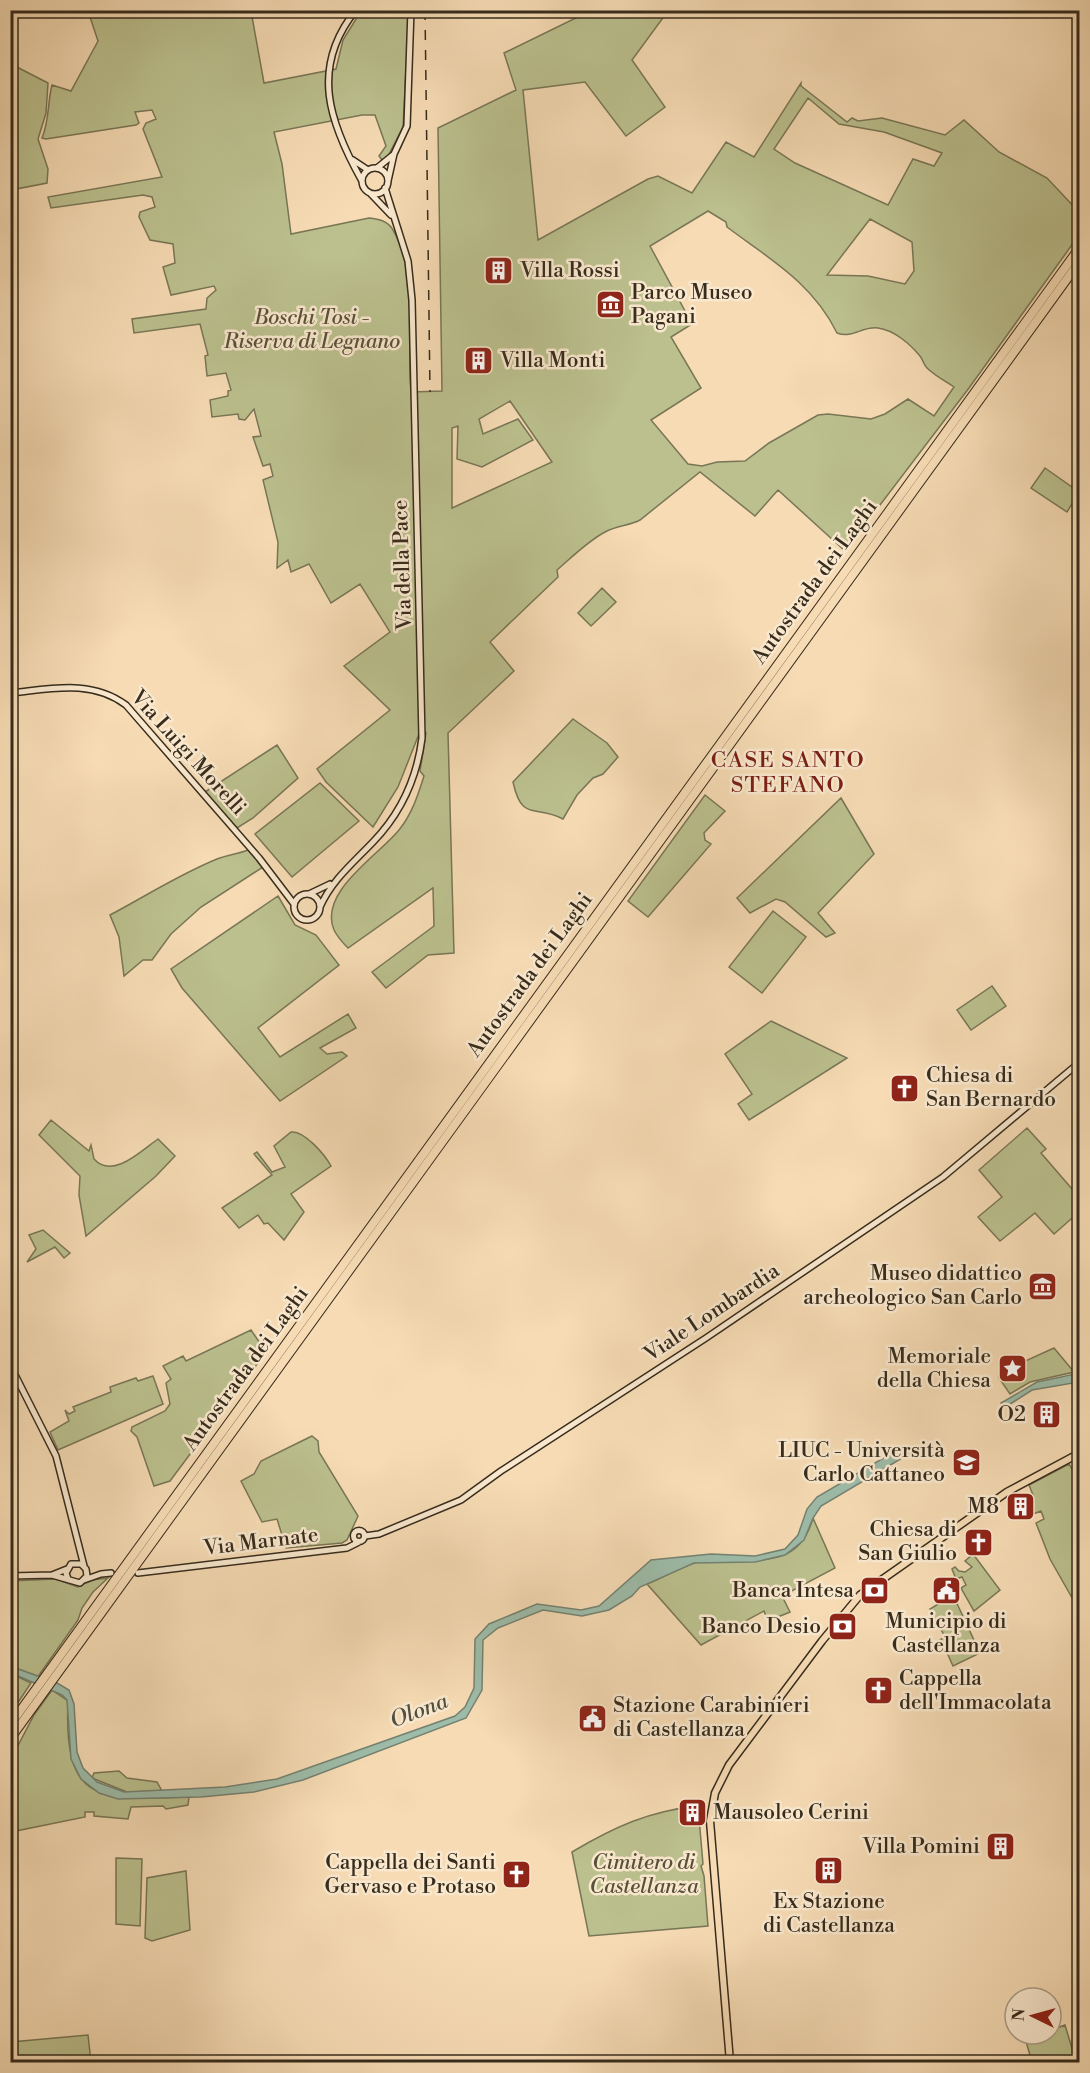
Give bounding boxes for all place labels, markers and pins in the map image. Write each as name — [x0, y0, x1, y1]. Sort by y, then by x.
building icon: Villa Rossi — [483, 255, 515, 287]
place label: Villa Rossi — [519, 258, 620, 284]
place label: Parco Museo Pagani — [631, 280, 753, 330]
museum icon: Parco Museo Pagani — [594, 289, 626, 321]
building icon: Villa Monti — [463, 345, 495, 377]
place label: Villa Monti — [499, 348, 605, 374]
place label: Chiesa di San Bernardo — [926, 1063, 1056, 1113]
church icon: Chiesa di San Bernardo — [889, 1072, 921, 1104]
place label: Museo didattico archeologico San Carlo — [803, 1261, 1022, 1311]
museum icon: Museo didattico archeologico San Carlo — [1027, 1270, 1059, 1302]
place label: Memoriale della Chiesa — [877, 1344, 991, 1394]
place icon: Memoriale della Chiesa — [996, 1353, 1028, 1385]
building icon: O2 — [1031, 1399, 1063, 1431]
place label: O2 — [998, 1402, 1026, 1428]
place label: LIUC - Università Carlo Cattaneo — [778, 1438, 945, 1488]
school or university icon: LIUC - Università Carlo Cattaneo — [950, 1447, 982, 1479]
building icon: M8 — [1004, 1491, 1036, 1523]
place label: M8 — [968, 1494, 999, 1520]
place label: Chiesa di San Giulio — [858, 1517, 957, 1567]
church icon: Chiesa di San Giulio — [962, 1526, 994, 1558]
bank icon: Banca Intesa — [859, 1575, 891, 1607]
public building icon: Municipio di Castellanza — [930, 1575, 962, 1607]
place label: Banca Intesa — [731, 1578, 854, 1604]
place label: Municipio di Castellanza — [885, 1609, 1007, 1659]
bank icon: Banco Desio — [826, 1611, 858, 1643]
place label: Banco Desio — [701, 1614, 821, 1640]
place label: Cappella dell'Immacolata — [899, 1666, 1052, 1716]
church icon: Cappella dell'Immacolata — [862, 1675, 894, 1707]
place label: Stazione Carabinieri di Castellanza — [613, 1693, 810, 1743]
public building icon: Stazione Carabinieri di Castellanza — [576, 1702, 608, 1734]
building icon: Mausoleo Cerini — [676, 1797, 708, 1829]
place label: Mausoleo Cerini — [713, 1800, 869, 1826]
building icon: Villa Pomini — [985, 1831, 1017, 1863]
place label: Villa Pomini — [861, 1834, 980, 1860]
place label: Cappella dei Santi Gervaso e Protaso — [325, 1850, 496, 1900]
building icon: Ex Stazione di Castellanza — [813, 1855, 845, 1887]
church icon: Cappella dei Santi Gervaso e Protaso — [501, 1859, 533, 1891]
place label: Ex Stazione di Castellanza — [763, 1889, 895, 1939]

